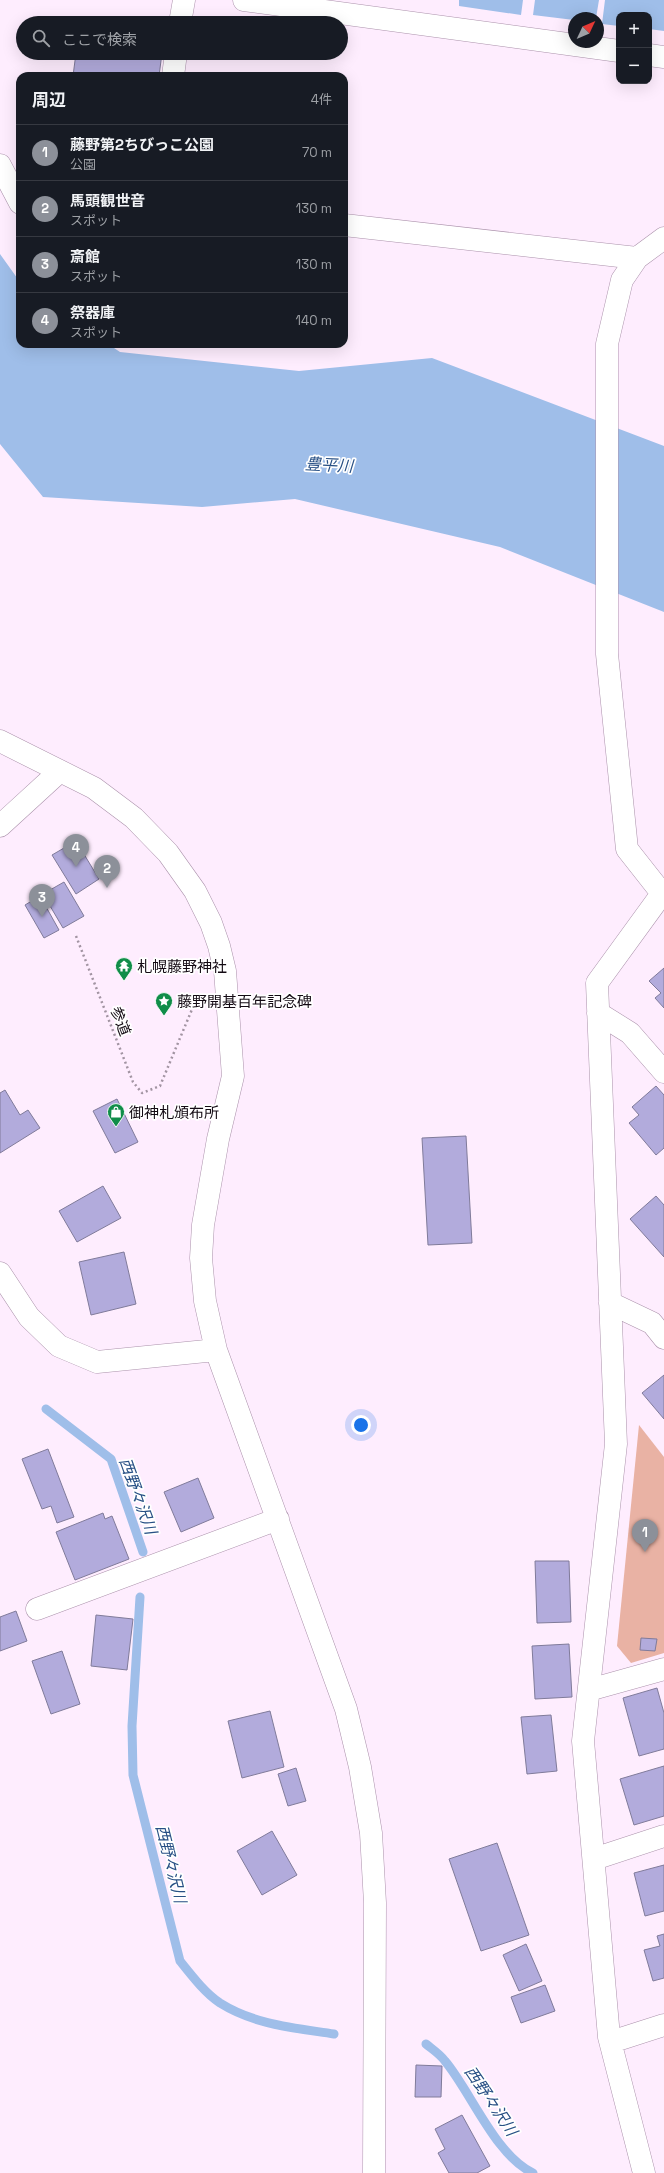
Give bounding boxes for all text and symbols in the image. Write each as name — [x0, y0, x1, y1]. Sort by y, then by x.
north arrow — [568, 12, 604, 48]
map controls — [616, 12, 652, 84]
button: + — [616, 12, 652, 48]
search box — [16, 16, 348, 60]
icon: search — [30, 27, 52, 49]
text: ここで検索 — [62, 30, 137, 49]
button: − — [616, 48, 652, 84]
text: 周辺 — [32, 89, 66, 111]
text: 4件 — [311, 91, 332, 108]
text: 藤野第2ちびっこ公園 — [70, 135, 214, 154]
text: 1 — [42, 144, 48, 161]
text: 70 m — [302, 144, 332, 161]
text: 公園 — [70, 156, 96, 173]
text: 馬頭観世音 — [70, 191, 145, 210]
text: 2 — [41, 200, 49, 217]
text: 130 m — [296, 200, 332, 217]
text: スポット — [70, 212, 122, 229]
text: 斎館 — [70, 247, 100, 266]
text: 3 — [41, 256, 49, 273]
text: 130 m — [296, 256, 332, 273]
text: スポット — [70, 268, 122, 285]
text: 祭器庫 — [70, 303, 115, 322]
text: 4 — [41, 312, 49, 329]
text: 140 m — [296, 312, 332, 329]
text: スポット — [70, 324, 122, 341]
water label: 豊平川 — [304, 453, 356, 477]
pin: 4 — [63, 834, 89, 867]
pin: 2 — [94, 855, 120, 888]
pin: 3 — [29, 884, 55, 917]
temple icon: 札幌藤野神社 — [114, 956, 134, 981]
place label: 札幌藤野神社 — [137, 957, 227, 976]
place icon: 藤野開基百年記念碑 — [154, 991, 174, 1016]
place label: 藤野開基百年記念碑 — [177, 992, 312, 1011]
street label: 参道 — [107, 1004, 135, 1038]
shop icon: 御神札頒布所 — [106, 1102, 126, 1127]
place label: 御神札頒布所 — [129, 1103, 219, 1122]
your location — [351, 1415, 371, 1435]
water label: 西野々沢川 — [114, 1455, 162, 1539]
pin: 1 — [632, 1519, 658, 1552]
water label: 西野々沢川 — [151, 1823, 191, 1907]
water label: 西野々沢川 — [460, 2062, 523, 2142]

